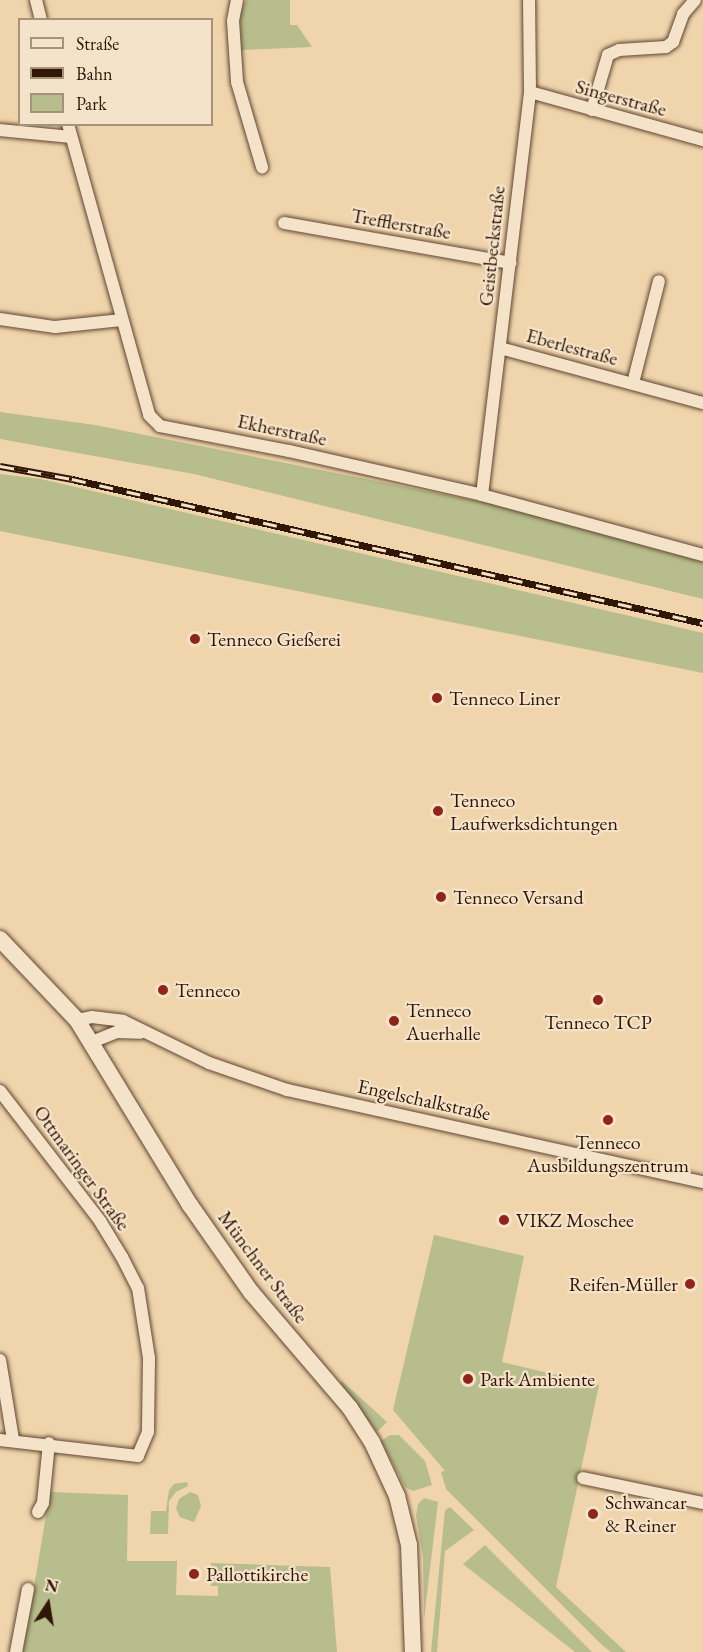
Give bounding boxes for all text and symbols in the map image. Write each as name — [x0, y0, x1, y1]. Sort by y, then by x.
legend — [18, 18, 213, 126]
text: Straße — [76, 32, 119, 55]
text: Bahn — [76, 62, 113, 85]
street label: Singerstraße — [573, 74, 669, 122]
text: Park — [76, 92, 107, 115]
street label: Geistbeckstraße — [474, 185, 510, 307]
street label: Trefflerstraße — [349, 203, 453, 245]
street label: Eberlestraße — [524, 323, 620, 371]
street label: Ekherstraße — [235, 409, 329, 451]
place label: Tenneco Gießerei — [207, 627, 341, 651]
marker: Tenneco Gießerei — [188, 632, 202, 646]
place label: Tenneco Liner — [449, 686, 560, 710]
marker: Tenneco Liner — [430, 691, 444, 705]
place label: Tenneco Laufwerksdichtungen — [450, 788, 618, 835]
marker: Tenneco Laufwerksdichtungen — [431, 804, 445, 818]
place label: Tenneco Versand — [453, 885, 583, 909]
marker: Tenneco Versand — [434, 890, 448, 904]
place label: Tenneco — [175, 978, 240, 1002]
marker: Tenneco — [156, 983, 170, 997]
marker: Tenneco TCP — [591, 993, 605, 1007]
place label: Tenneco Auerhalle — [406, 998, 481, 1045]
place label: Tenneco TCP — [544, 1010, 652, 1034]
marker: Tenneco Auerhalle — [387, 1014, 401, 1028]
street label: Engelschalkstraße — [355, 1074, 493, 1126]
street label: Ottmaringer Straße — [29, 1101, 135, 1235]
marker: Tenneco Ausbildungszentrum — [601, 1113, 615, 1127]
place label: Tenneco Ausbildungszentrum — [527, 1130, 689, 1177]
street label: Münchner Straße — [213, 1206, 313, 1328]
place label: VIKZ Moschee — [516, 1208, 634, 1232]
marker: VIKZ Moschee — [497, 1213, 511, 1227]
place label: Reifen-Müller — [569, 1272, 678, 1296]
marker: Reifen-Müller — [683, 1277, 697, 1291]
place label: Park Ambiente — [480, 1367, 595, 1391]
marker: Park Ambiente — [461, 1372, 475, 1386]
place label: Schwancar & Reiner — [605, 1490, 687, 1537]
marker: Schwancar & Reiner — [586, 1507, 600, 1521]
place label: Pallottikirche — [206, 1562, 308, 1586]
marker: Pallottikirche — [187, 1567, 201, 1581]
north arrow — [18, 1574, 78, 1634]
text: N — [43, 1574, 60, 1598]

